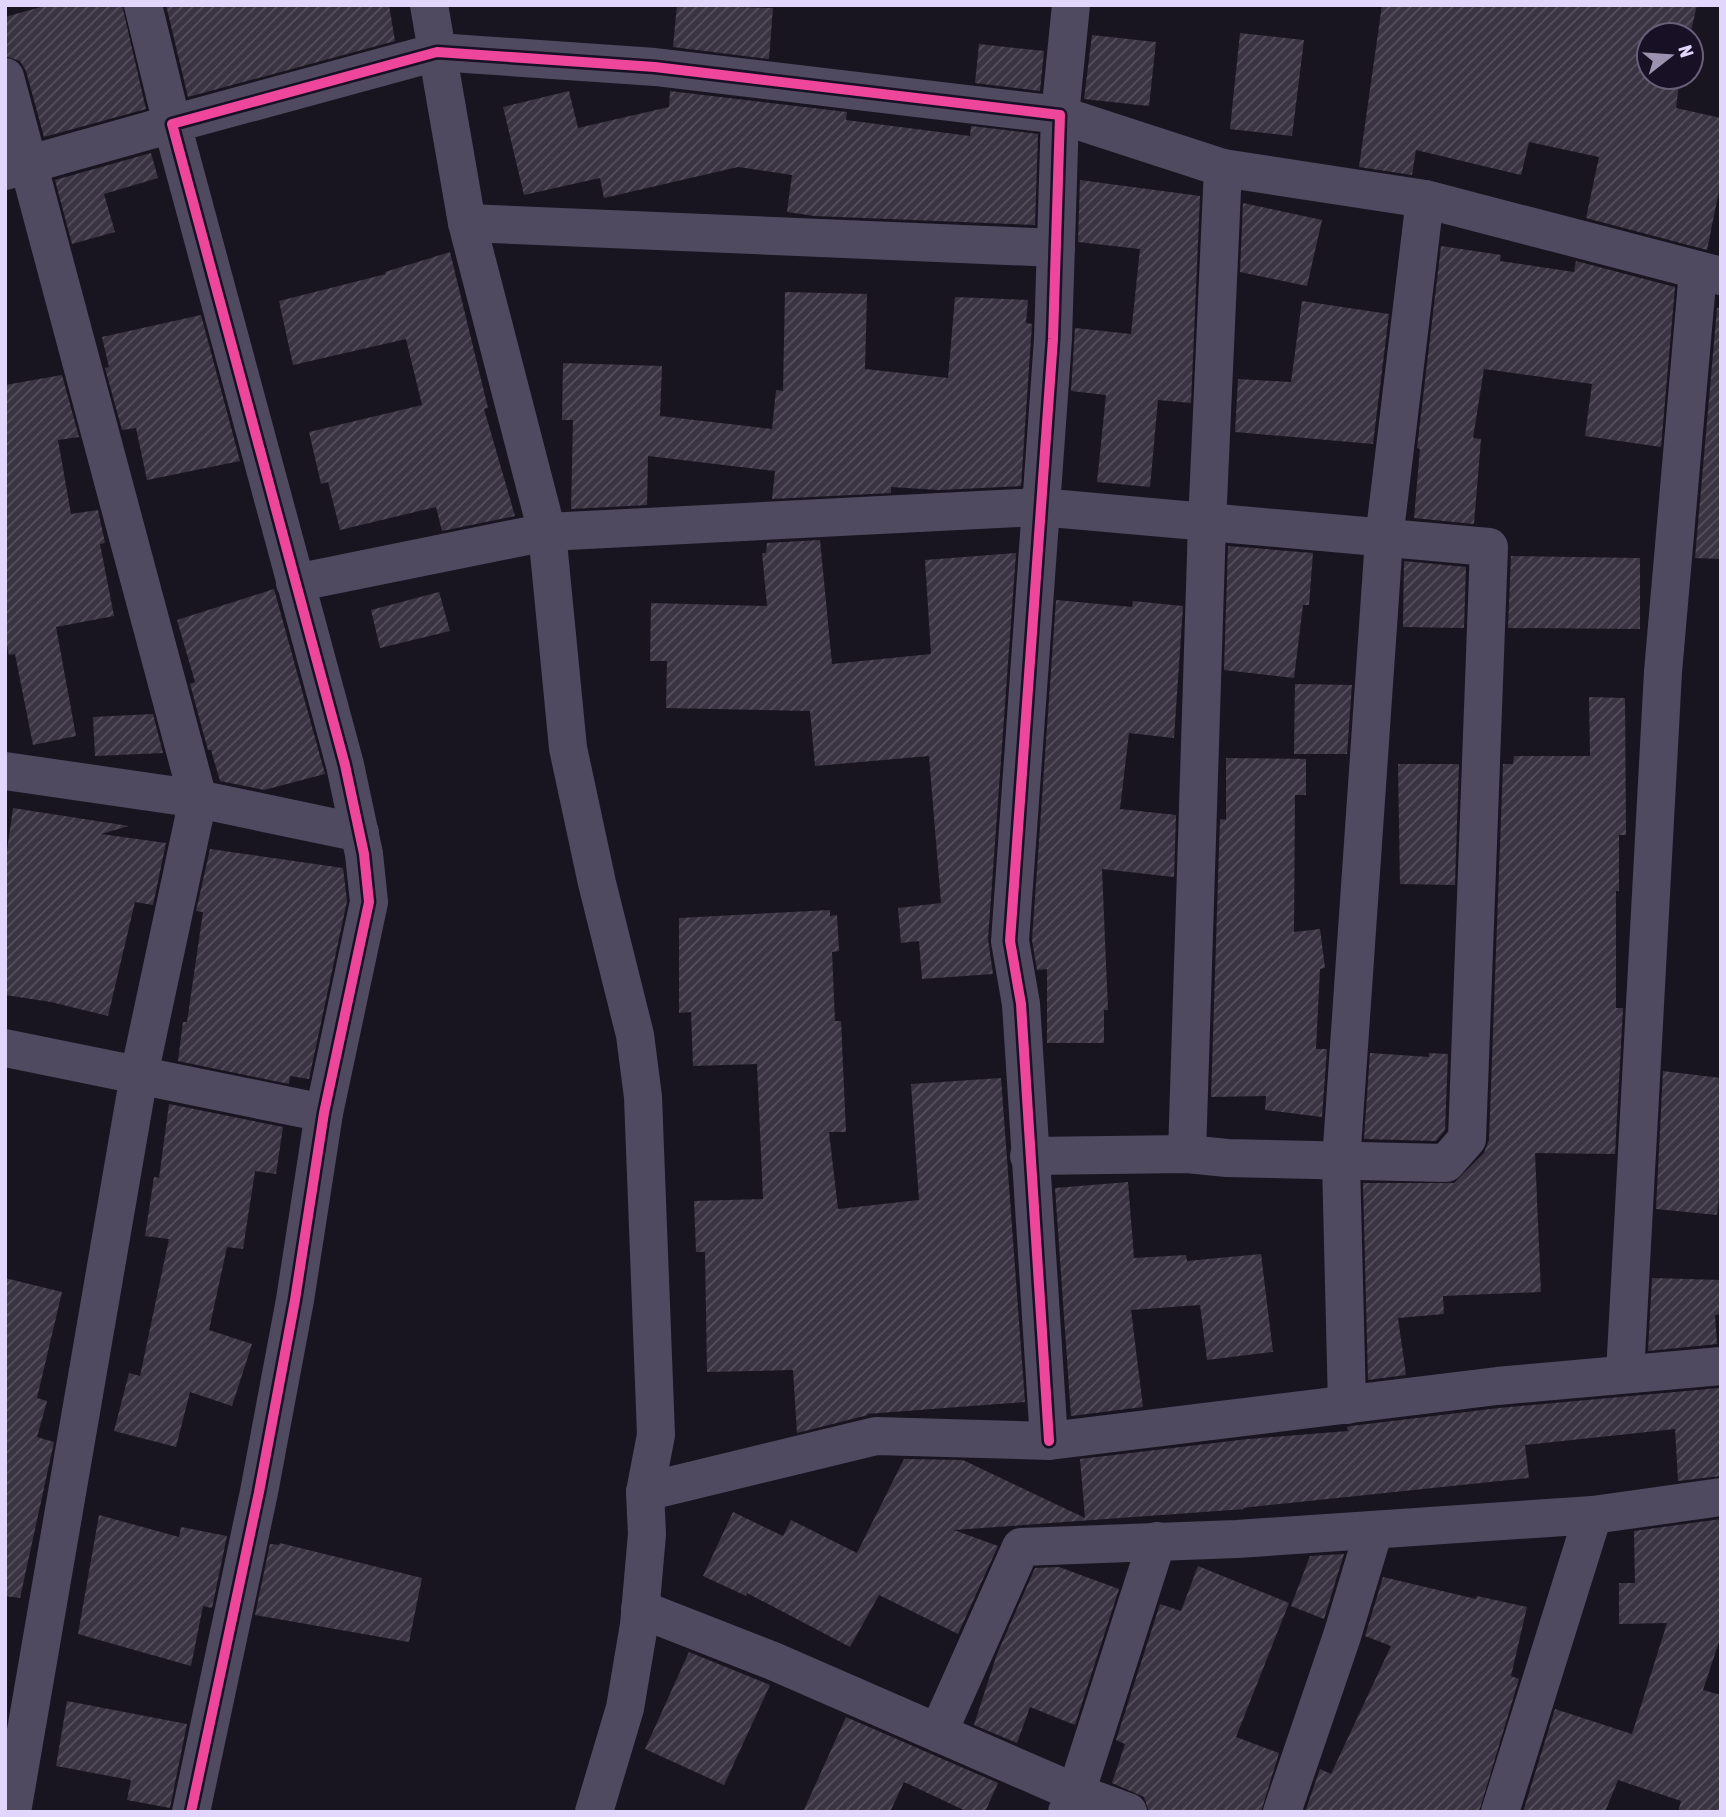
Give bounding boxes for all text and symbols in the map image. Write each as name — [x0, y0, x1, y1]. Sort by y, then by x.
north arrow — [1635, 21, 1705, 91]
text: N — [1674, 42, 1698, 60]

